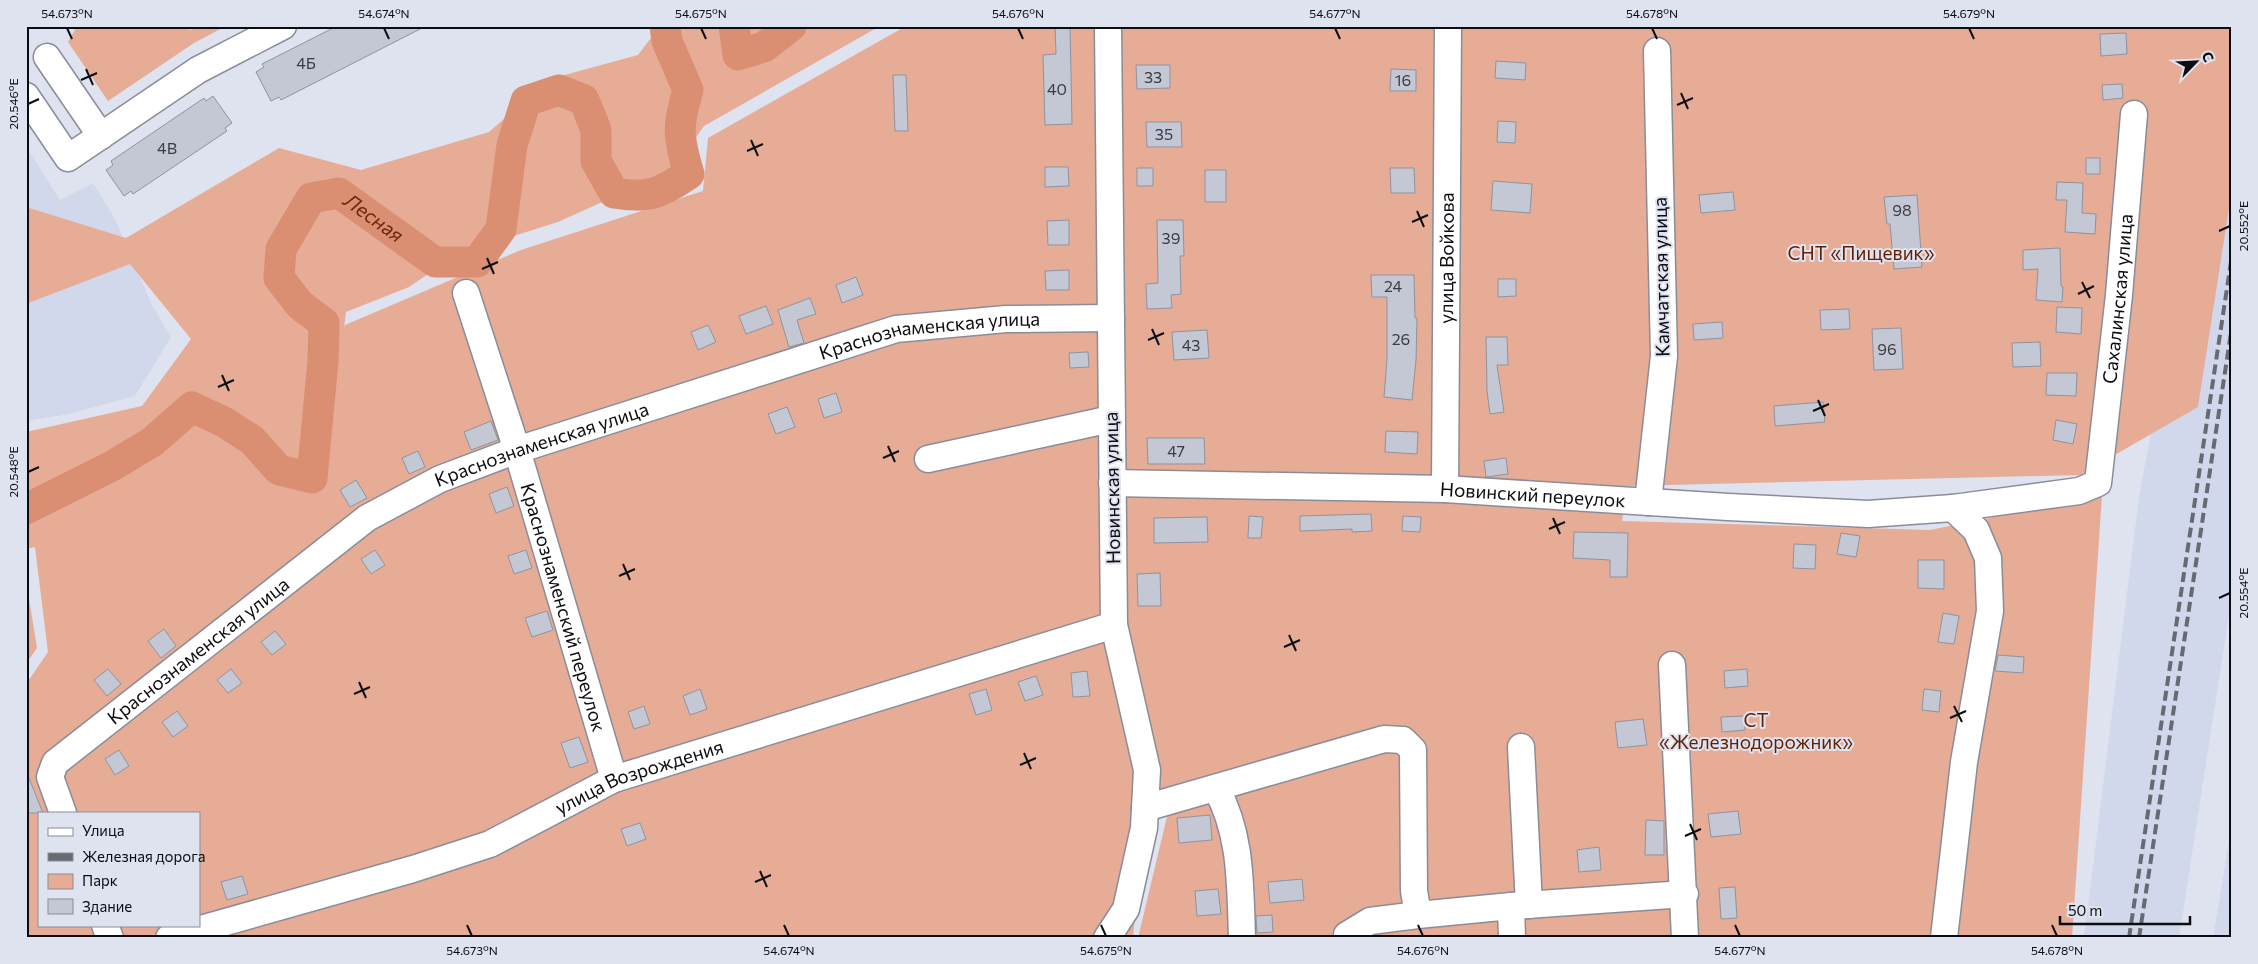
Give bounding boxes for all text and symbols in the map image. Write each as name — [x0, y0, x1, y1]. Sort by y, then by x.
text: 54.673°N — [41, 6, 93, 20]
text: 54.674°N — [358, 6, 410, 20]
text: 54.675°N — [675, 6, 727, 20]
text: 54.676°N — [992, 6, 1044, 20]
text: 54.677°N — [1309, 6, 1361, 20]
text: 54.678°N — [1626, 6, 1678, 20]
text: 54.679°N — [1943, 6, 1995, 20]
north arrow — [2170, 38, 2220, 88]
text: С — [2199, 49, 2218, 64]
house number: 4Б — [296, 53, 316, 72]
house number: 33 — [1144, 67, 1162, 86]
house number: 16 — [1395, 70, 1411, 89]
text: 20.546°E — [6, 78, 20, 130]
house number: 40 — [1047, 79, 1067, 98]
house number: 35 — [1155, 124, 1173, 143]
house number: 4В — [157, 138, 177, 157]
water label: Лесная — [339, 187, 409, 247]
street label: улица Войкова — [1434, 192, 1458, 324]
street label: Камчатская улица — [1648, 197, 1673, 357]
house number: 98 — [1892, 200, 1912, 219]
text: 20.552°E — [2236, 201, 2250, 251]
street label: Сахалинская улица — [2097, 213, 2137, 385]
house number: 39 — [1162, 228, 1180, 247]
park label: СНТ «Пищевик» — [1788, 241, 1935, 264]
house number: 24 — [1384, 276, 1402, 295]
street label: Краснознаменская улица — [816, 307, 1040, 364]
house number: 26 — [1392, 329, 1410, 348]
house number: 43 — [1182, 335, 1200, 354]
house number: 96 — [1877, 339, 1897, 358]
street label: Краснознаменская улица — [431, 397, 651, 491]
street label: Новинская улица — [1099, 412, 1124, 564]
house number: 47 — [1167, 441, 1185, 460]
text: 20.548°E — [6, 446, 20, 498]
street label: Новинский переулок — [1439, 477, 1626, 511]
street label: Краснознаменский переулок — [516, 480, 611, 734]
text: 20.554°E — [2236, 568, 2250, 618]
street label: Краснознаменская улица — [102, 572, 293, 729]
park label: СТ «Железнодорожник» — [1659, 708, 1853, 753]
street label: улица Возрождения — [551, 734, 726, 819]
legend — [38, 812, 200, 926]
text: Улица — [82, 821, 124, 839]
text: Железная дорога — [82, 847, 206, 865]
text: Парк — [82, 871, 118, 889]
scale bar — [2060, 894, 2190, 926]
text: Здание — [82, 897, 132, 915]
text: 50 m — [2068, 901, 2102, 919]
text: 54.673°N — [446, 943, 498, 957]
text: 54.674°N — [763, 943, 815, 957]
text: 54.675°N — [1080, 943, 1132, 957]
text: 54.676°N — [1397, 943, 1449, 957]
text: 54.677°N — [1714, 943, 1766, 957]
text: 54.678°N — [2031, 943, 2083, 957]

